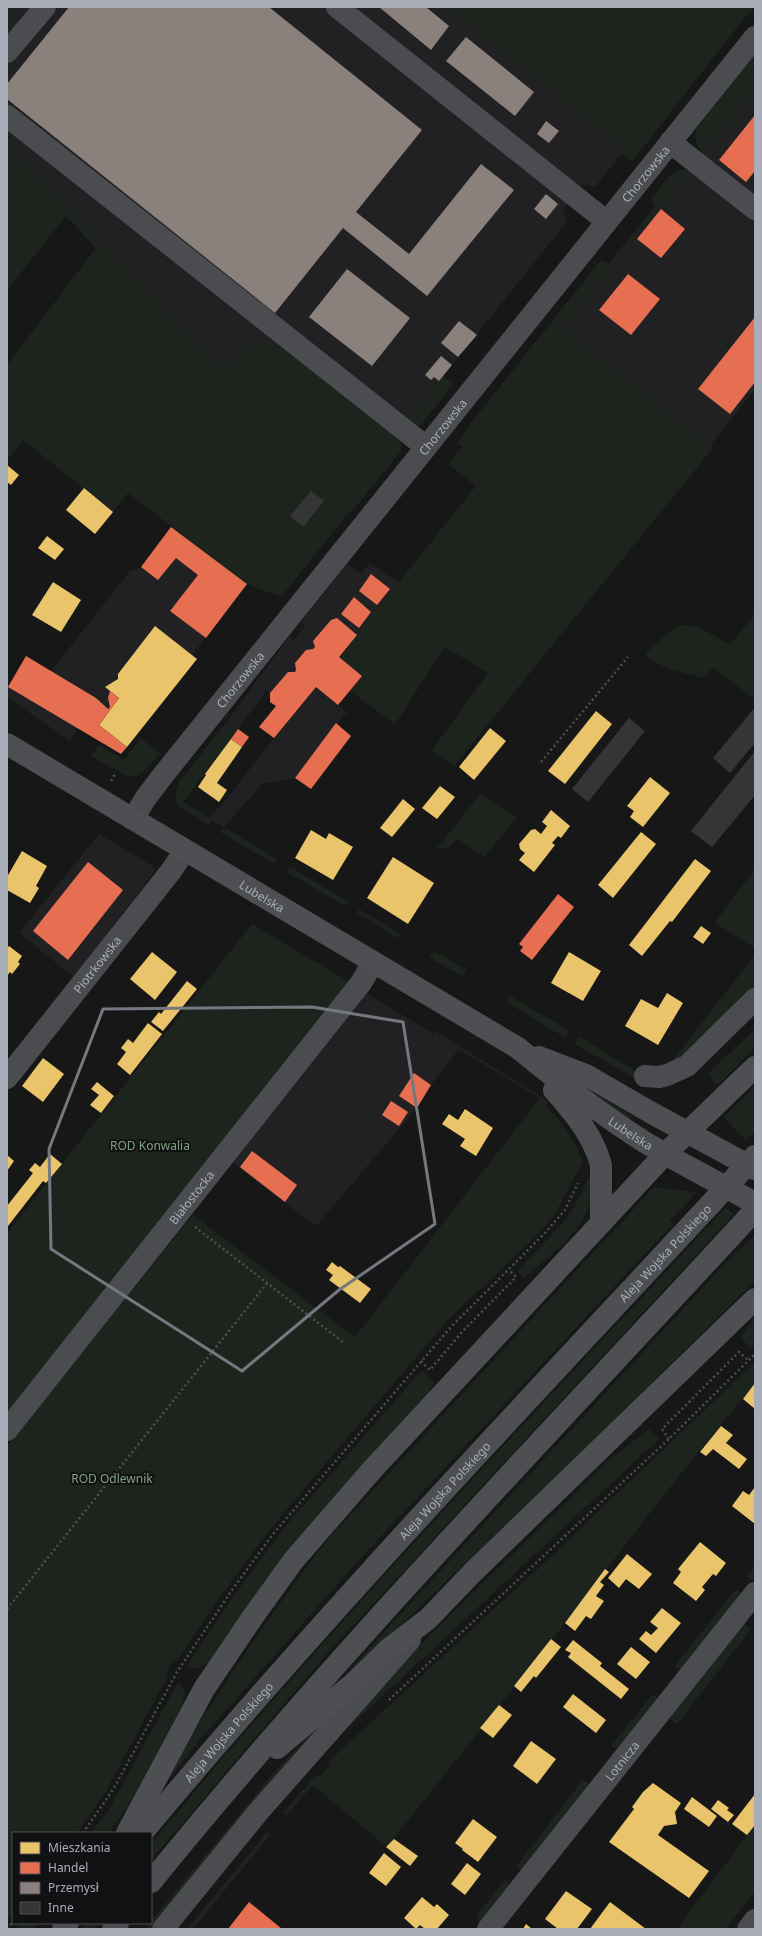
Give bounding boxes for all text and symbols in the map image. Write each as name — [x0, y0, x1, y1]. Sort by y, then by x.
street label: Chorzowska — [617, 142, 673, 206]
street label: Chorzowska — [415, 395, 471, 459]
street label: Chorzowska — [212, 647, 268, 711]
street label: Lubelska — [236, 876, 288, 916]
street label: Piotrkowska — [69, 932, 125, 997]
street label: Lubelska — [605, 1112, 656, 1154]
park label: ROD Konwalia — [110, 1137, 190, 1154]
street label: Białostocka — [165, 1167, 218, 1228]
street label: Aleja Wojska Polskiego — [615, 1200, 715, 1306]
street label: Aleja Wojska Polskiego — [395, 1437, 494, 1543]
park label: ROD Odlewnik — [71, 1470, 153, 1487]
street label: Aleja Wojska Polskiego — [180, 1678, 277, 1786]
street label: Lotnicza — [601, 1737, 643, 1784]
legend — [12, 1832, 152, 1924]
text: Mieszkania — [48, 1839, 111, 1856]
text: Handel — [48, 1859, 88, 1876]
text: Przemysł — [48, 1879, 100, 1896]
text: Inne — [48, 1899, 74, 1916]

